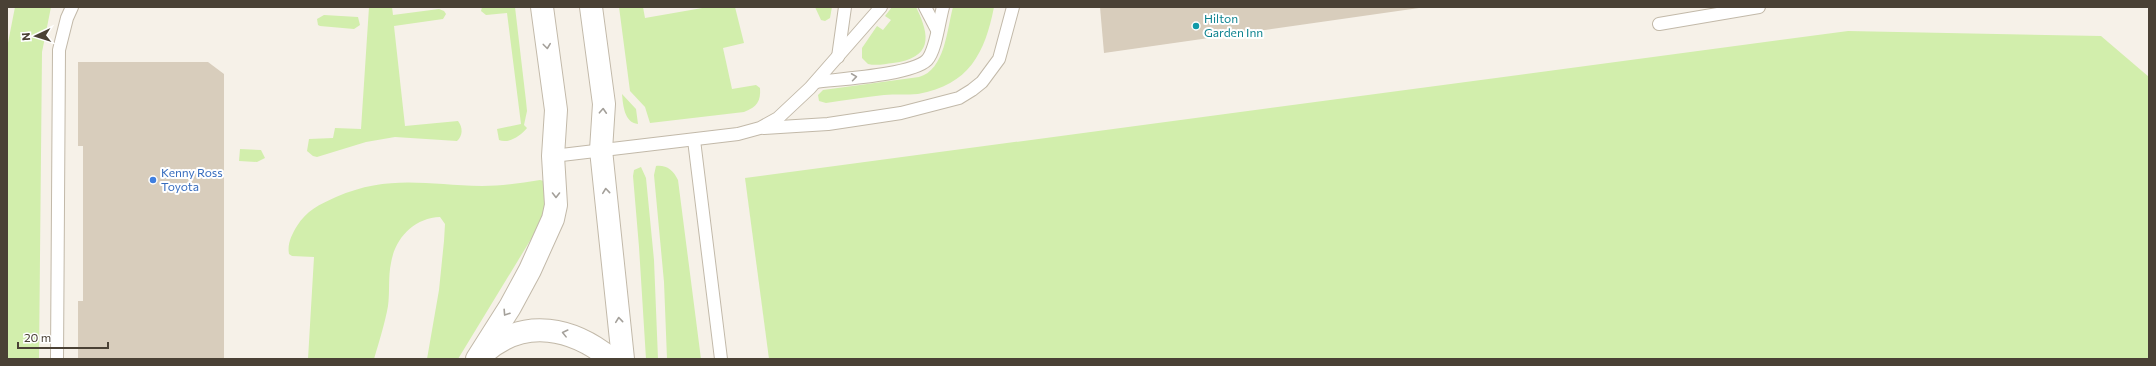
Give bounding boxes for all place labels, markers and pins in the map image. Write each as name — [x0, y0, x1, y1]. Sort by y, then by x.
place label: Hilton Garden Inn — [1204, 11, 1263, 39]
marker: Hilton Garden Inn — [1191, 21, 1201, 31]
place label: Kenny Ross Toyota — [161, 165, 223, 193]
marker: Kenny Ross Toyota — [148, 175, 158, 185]

